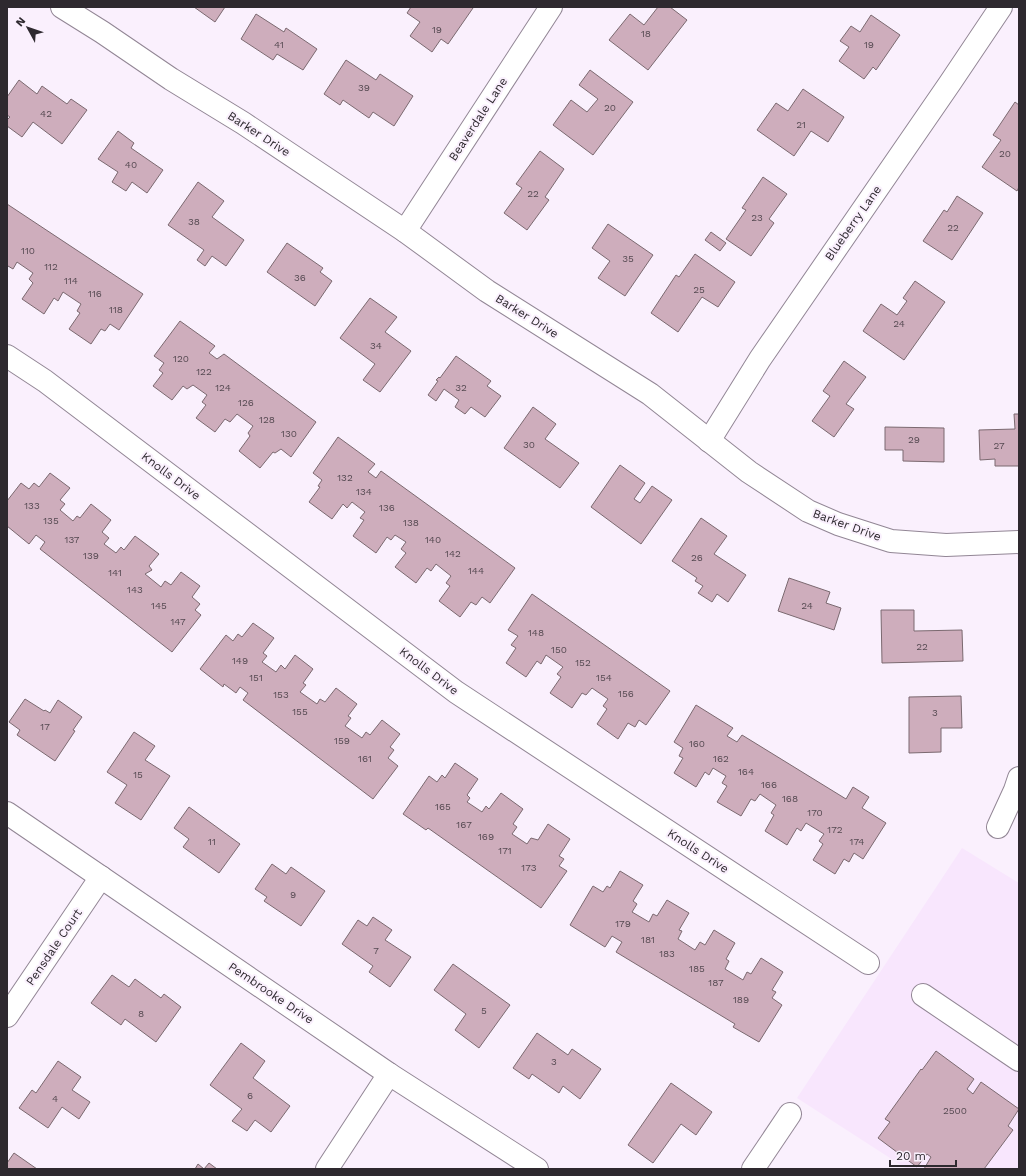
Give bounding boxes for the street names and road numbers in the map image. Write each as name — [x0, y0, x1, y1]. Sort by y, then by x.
street label: Beaverdale Lane — [446, 75, 510, 163]
street label: Barker Drive — [225, 109, 293, 159]
street label: Blueberry Lane — [822, 183, 884, 263]
street label: Barker Drive — [493, 291, 561, 341]
street label: Knolls Drive — [139, 449, 203, 503]
street label: Barker Drive — [811, 506, 883, 544]
street label: Knolls Drive — [397, 644, 461, 698]
street label: Knolls Drive — [665, 826, 731, 876]
street label: Pensdale Court — [23, 906, 85, 988]
street label: Pembrooke Drive — [226, 959, 316, 1027]

